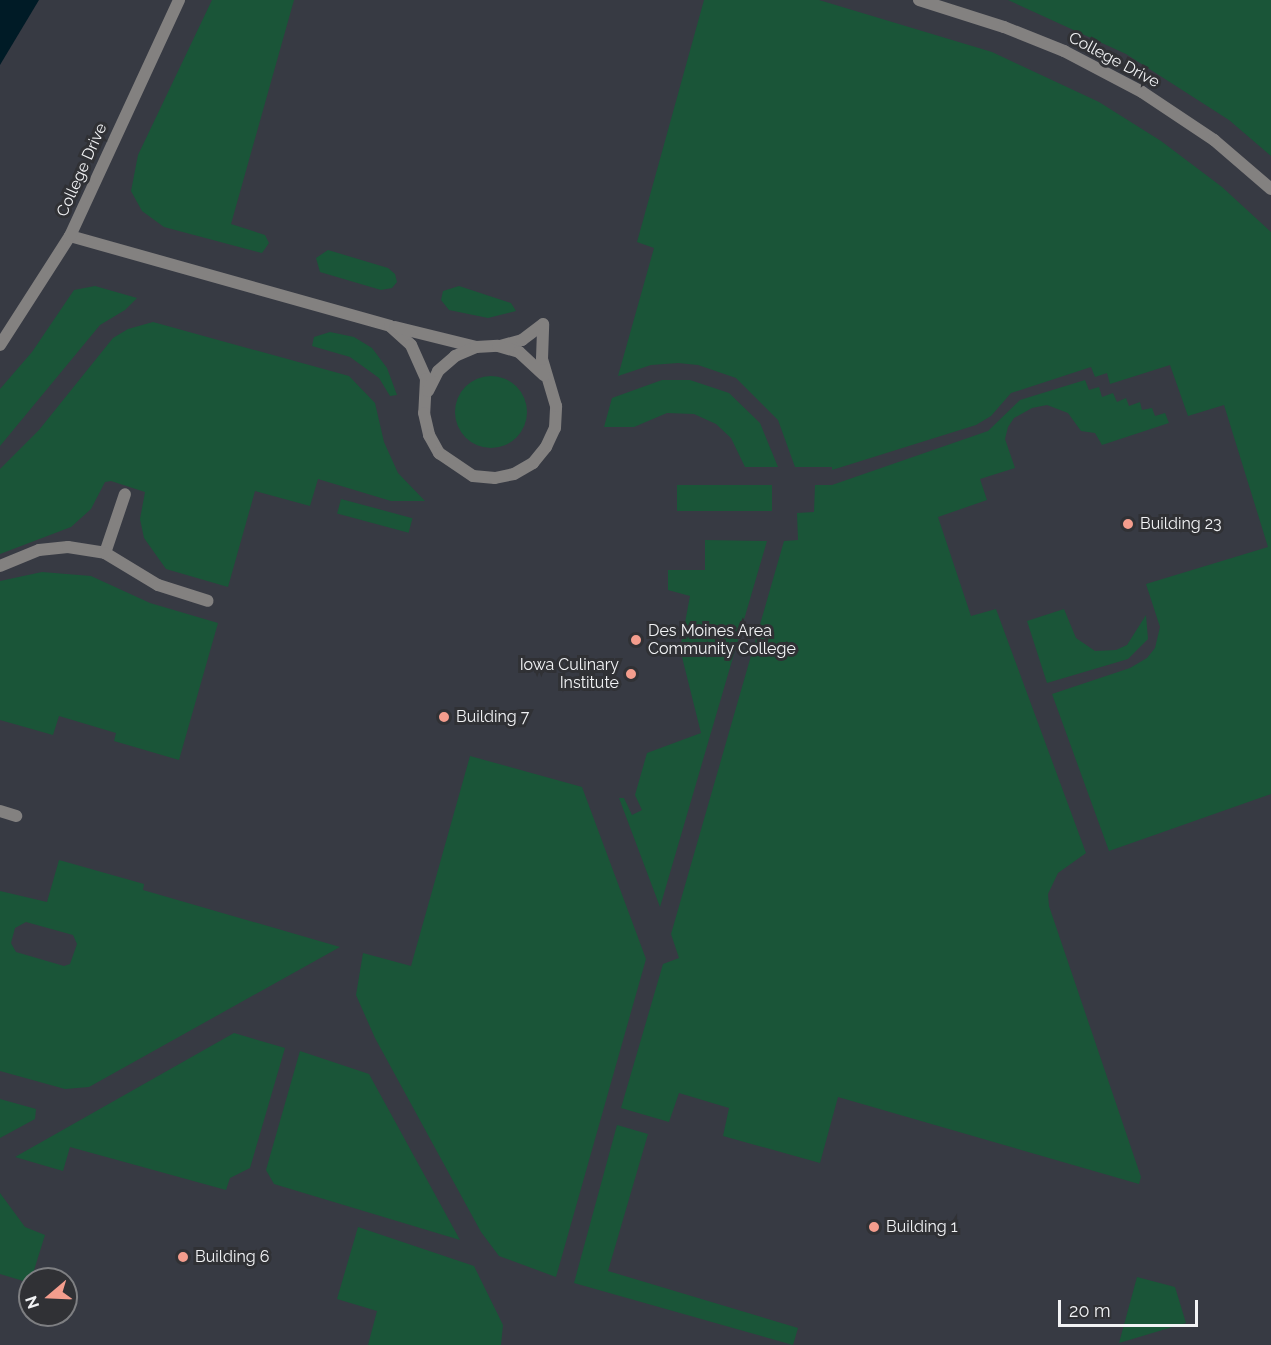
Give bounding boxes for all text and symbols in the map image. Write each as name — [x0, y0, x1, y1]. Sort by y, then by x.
street label: College Drive — [1065, 28, 1163, 92]
street label: College Drive — [53, 120, 111, 220]
place label: Building 23 — [1140, 514, 1222, 534]
marker: Building 23 — [1121, 517, 1135, 531]
place label: Des Moines Area Community College — [648, 621, 796, 659]
marker: Des Moines Area Community College — [629, 633, 643, 647]
place label: Iowa Culinary Institute — [520, 655, 619, 693]
marker: Iowa Culinary Institute — [624, 667, 638, 681]
place label: Building 7 — [456, 707, 529, 727]
marker: Building 7 — [437, 710, 451, 724]
place label: Building 1 — [886, 1217, 958, 1237]
marker: Building 1 — [867, 1220, 881, 1234]
place label: Building 6 — [195, 1247, 269, 1267]
marker: Building 6 — [176, 1250, 190, 1264]
north arrow — [18, 1267, 78, 1327]
scale bar — [1061, 1288, 1200, 1326]
text: N — [21, 1294, 43, 1311]
text: 20 m — [1069, 1300, 1111, 1321]

